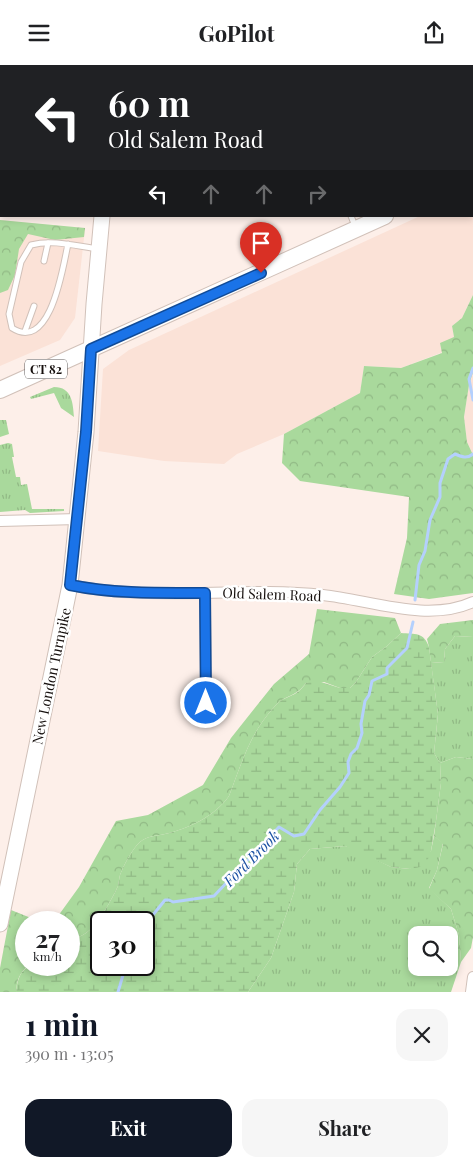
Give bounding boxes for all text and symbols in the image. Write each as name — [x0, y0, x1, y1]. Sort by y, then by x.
text: GoPilot — [198, 18, 275, 48]
icon: menu — [25, 19, 53, 47]
icon: share — [420, 19, 448, 47]
text: 60 m — [108, 79, 190, 126]
icon: left — [25, 85, 90, 150]
text: Old Salem Road — [108, 124, 264, 154]
icon: left — [144, 180, 172, 208]
icon: ahead — [197, 180, 225, 208]
icon: ahead — [250, 180, 278, 208]
icon: right — [303, 180, 331, 208]
pin — [240, 222, 282, 273]
icon: arrive — [247, 229, 275, 257]
road number: CT 82 — [25, 359, 67, 379]
street label: Old Salem Road — [222, 583, 322, 605]
street label: New London Turnpike — [27, 606, 75, 746]
position arrow — [179, 676, 231, 728]
water label: Ford Brook — [218, 826, 283, 891]
speed limit sign: 30 — [90, 911, 155, 976]
text: 27 — [35, 921, 60, 954]
map controls — [408, 926, 458, 976]
button: search — [408, 926, 458, 976]
text: km/h — [33, 948, 62, 964]
text: 1 min — [25, 1004, 99, 1044]
button: close — [396, 1009, 448, 1061]
text: 390 m · 13:05 — [25, 1043, 114, 1064]
button: Exit — [25, 1099, 232, 1157]
button: Share — [242, 1099, 448, 1157]

